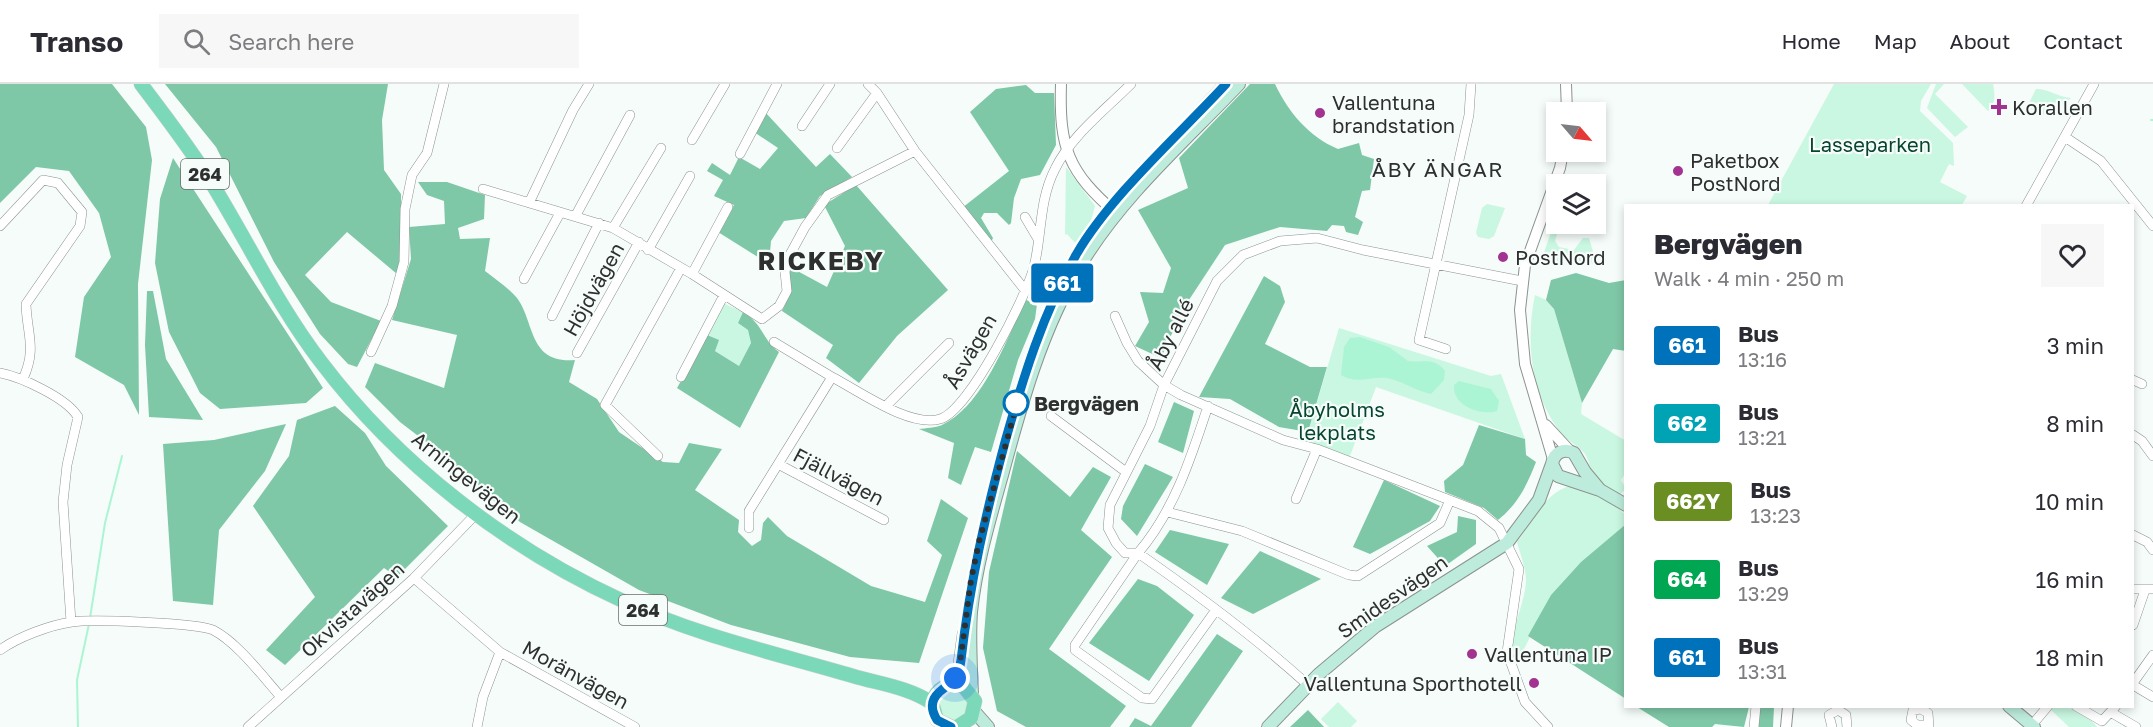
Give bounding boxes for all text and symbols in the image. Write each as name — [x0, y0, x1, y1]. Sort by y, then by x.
search box — [159, 14, 579, 68]
text: Transo — [30, 25, 123, 58]
icon: search — [180, 25, 213, 58]
text: Search here — [228, 28, 354, 55]
text: Home — [1781, 28, 1841, 54]
text: Map — [1874, 28, 1917, 54]
text: About — [1950, 28, 2010, 54]
text: Contact — [2043, 28, 2123, 54]
place label: Vallentuna brandstation — [1332, 90, 1455, 137]
place label: Korallen — [2012, 95, 2093, 119]
marker: Korallen — [1990, 98, 2008, 116]
north arrow — [1546, 102, 1606, 162]
map controls — [1546, 102, 1606, 234]
marker: Vallentuna brandstation — [1313, 106, 1327, 120]
park label: Lasseparken — [1809, 132, 1931, 156]
place label: Paketbox PostNord — [1690, 148, 1781, 195]
district label: ÅBY ÄNGAR — [1372, 156, 1504, 182]
road number: 264 — [181, 159, 229, 189]
marker: Paketbox PostNord — [1671, 164, 1685, 178]
button: layers — [1546, 174, 1606, 234]
button: heart — [2041, 224, 2104, 287]
text: Bergvägen — [1654, 227, 1802, 260]
street label: Höjdvägen — [557, 238, 629, 340]
district label: RICKEBY — [758, 245, 884, 276]
place label: PostNord — [1515, 245, 1606, 269]
marker: PostNord — [1496, 250, 1510, 264]
line badge: 661 — [1028, 264, 1096, 302]
text: Walk · 4 min · 250 m — [1654, 266, 1844, 290]
text: 661 — [1043, 270, 1081, 296]
street label: Åby allé — [1142, 294, 1198, 374]
street label: Åsvägen — [939, 309, 1001, 393]
text: Bus — [1738, 320, 1779, 347]
text: 661 — [1668, 332, 1706, 358]
text: 3 min — [2047, 332, 2104, 359]
text: 13:16 — [1738, 347, 1787, 371]
marker: Bergvägen — [1003, 390, 1029, 416]
place label: Bergvägen — [1034, 391, 1139, 415]
park label: Åbyholms lekplats — [1289, 397, 1385, 444]
text: Bus — [1738, 398, 1779, 425]
text: 662 — [1667, 410, 1707, 436]
text: 8 min — [2046, 410, 2104, 437]
text: 13:21 — [1738, 425, 1787, 449]
street label: Arningevägen — [408, 426, 526, 528]
street label: Fjällvägen — [790, 442, 888, 510]
text: Bus — [1750, 476, 1791, 503]
text: 662Y — [1666, 488, 1720, 514]
text: 10 min — [2035, 488, 2104, 515]
text: 13:23 — [1750, 503, 1801, 527]
street label: Smidesvägen — [1332, 549, 1452, 643]
text: Bus — [1738, 554, 1779, 581]
street label: Okvistavägen — [295, 556, 409, 662]
text: 664 — [1667, 566, 1707, 592]
text: 16 min — [2036, 566, 2104, 593]
text: 13:29 — [1738, 581, 1789, 605]
road number: 264 — [619, 595, 667, 625]
text: Bus — [1738, 632, 1779, 659]
street label: Moränvägen — [518, 635, 634, 713]
place label: Vallentuna IP — [1484, 642, 1612, 666]
text: 661 — [1668, 644, 1706, 670]
text: 18 min — [2036, 644, 2104, 671]
marker: Vallentuna IP — [1465, 647, 1479, 661]
text: 13:31 — [1738, 659, 1787, 683]
your location — [940, 663, 970, 693]
place label: Vallentuna Sporthotell — [1304, 671, 1522, 695]
marker: Vallentuna Sporthotell — [1527, 676, 1541, 690]

